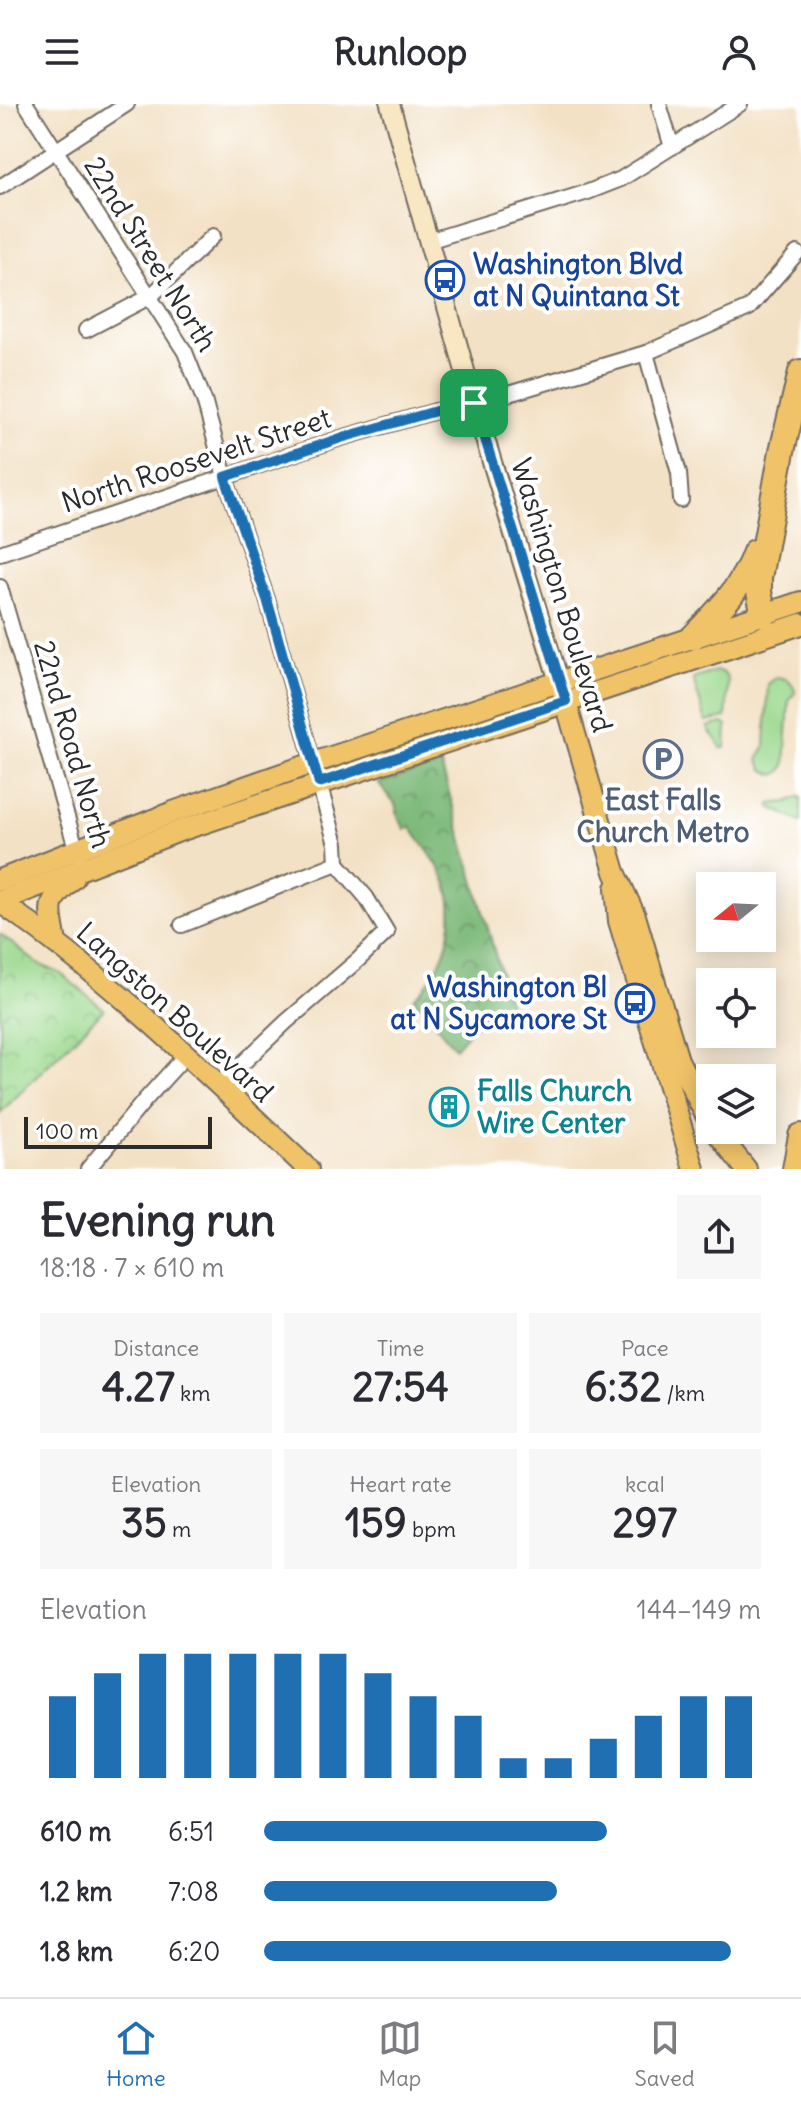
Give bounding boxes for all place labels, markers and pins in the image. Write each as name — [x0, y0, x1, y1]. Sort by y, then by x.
place label: Washington Blvd at N Quintana St — [473, 246, 684, 314]
bus stop icon: Washington Blvd at N Quintana St — [424, 259, 466, 301]
pin — [440, 369, 508, 437]
parking icon: East Falls Church Metro — [642, 738, 684, 780]
place label: East Falls Church Metro — [577, 782, 750, 850]
place label: Washington Bl at N Sycamore St — [390, 969, 608, 1037]
bus stop icon: Washington Bl at N Sycamore St — [614, 982, 656, 1024]
place label: Falls Church Wire Center — [477, 1073, 632, 1141]
building icon: Falls Church Wire Center — [428, 1086, 470, 1128]

